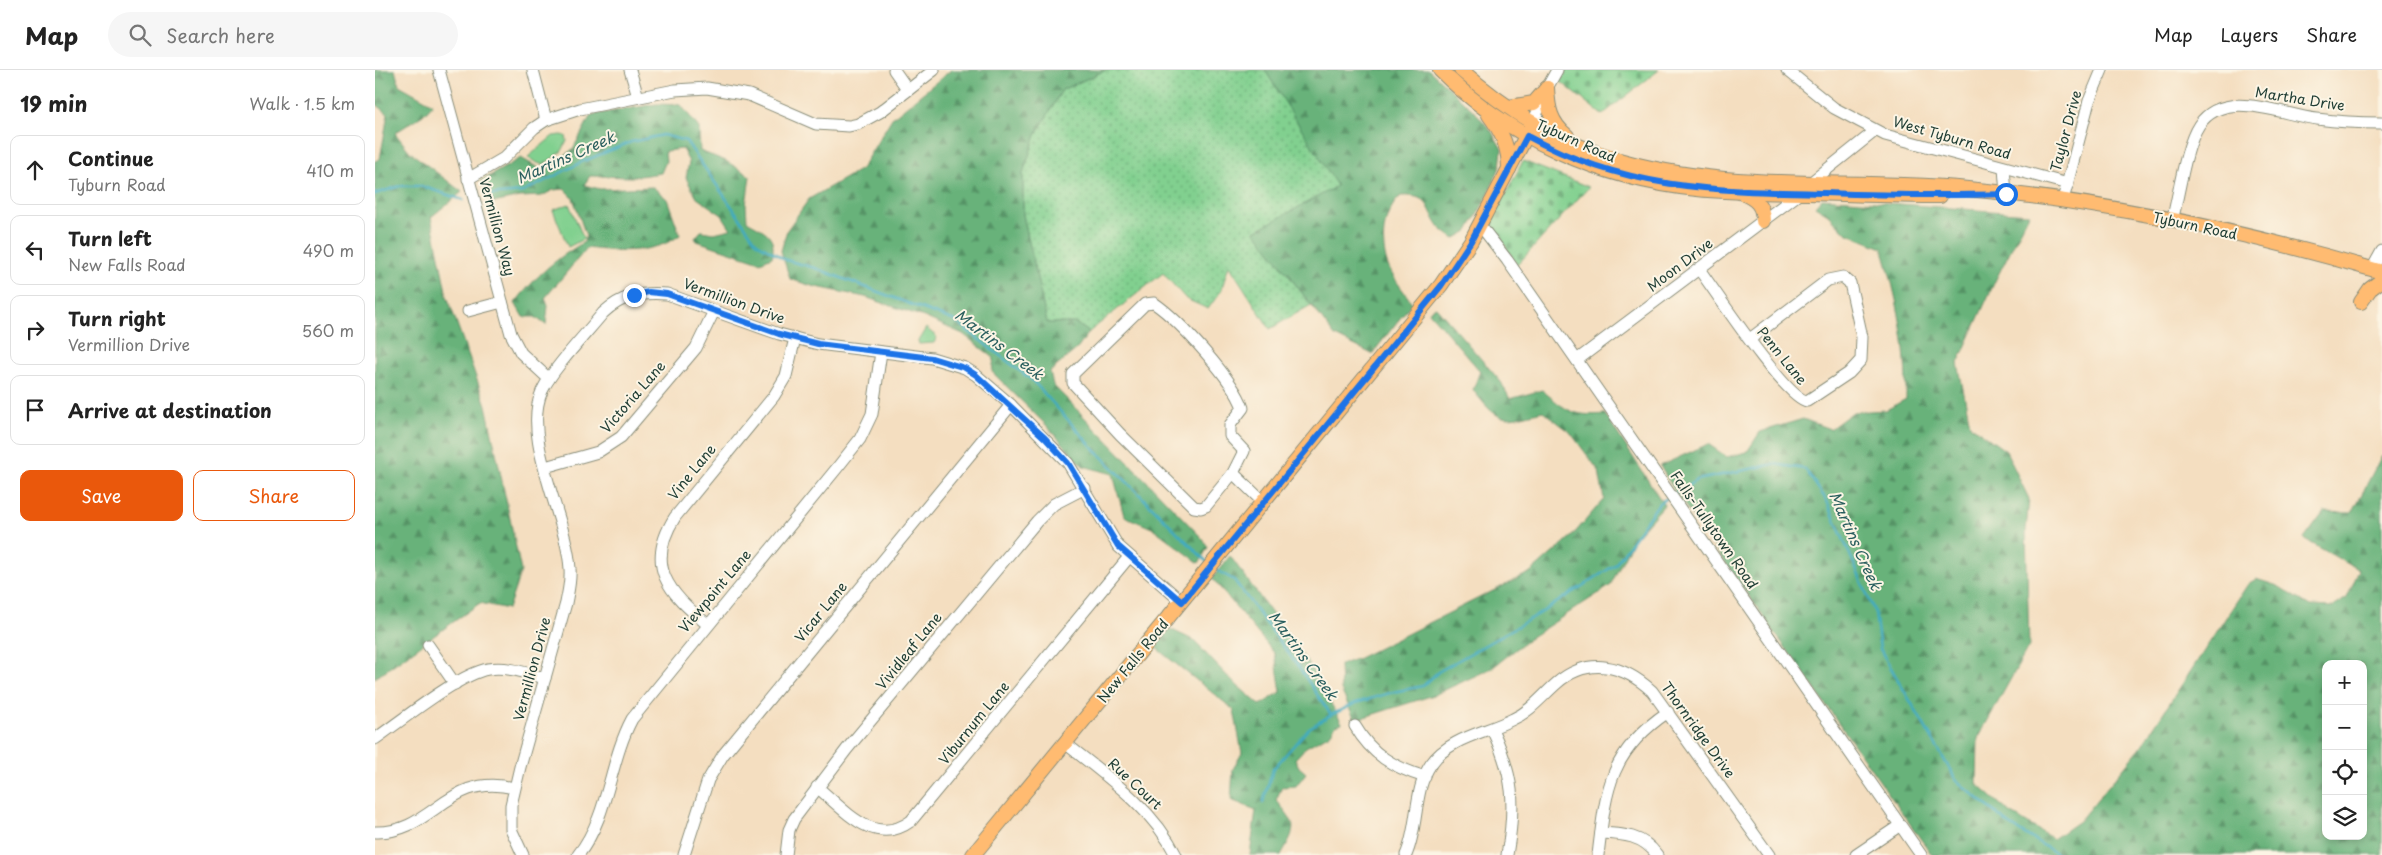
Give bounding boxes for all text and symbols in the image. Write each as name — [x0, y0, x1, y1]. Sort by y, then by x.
search box — [108, 12, 458, 57]
text: Map — [25, 17, 78, 53]
icon: search — [126, 21, 154, 49]
text: Search here — [166, 21, 275, 49]
text: Map — [2154, 21, 2193, 48]
text: Layers — [2221, 21, 2278, 48]
text: Share — [2306, 21, 2357, 48]
street label: Martha Drive — [2254, 81, 2346, 116]
text: 19 min — [20, 87, 87, 119]
street label: Taylor Drive — [2045, 88, 2086, 174]
text: Walk · 1.5 km — [250, 91, 355, 115]
street label: West Tyburn Road — [1891, 111, 2014, 164]
street label: Tyburn Road — [1533, 114, 1620, 168]
water label: Martins Creek — [512, 124, 619, 189]
text: Continue — [68, 144, 154, 172]
icon: ahead — [21, 156, 49, 184]
text: 410 m — [306, 158, 354, 182]
text: Tyburn Road — [68, 172, 166, 196]
street label: Vermillion Way — [474, 175, 521, 278]
route start — [1995, 183, 2018, 206]
street label: Tyburn Road — [2151, 206, 2239, 245]
text: Turn left — [68, 224, 152, 252]
street label: Moon Drive — [1642, 233, 1717, 296]
icon: left — [21, 236, 49, 264]
text: 490 m — [303, 238, 354, 262]
text: New Falls Road — [68, 252, 186, 276]
street label: Vermillion Drive — [680, 272, 788, 329]
route end — [623, 284, 646, 307]
water label: Martins Creek — [951, 303, 1050, 385]
text: Turn right — [68, 304, 166, 332]
icon: right — [21, 316, 49, 344]
text: 560 m — [302, 318, 354, 342]
street label: Penn Lane — [1752, 322, 1813, 389]
text: Vermillion Drive — [68, 332, 190, 356]
street label: Victoria Lane — [595, 356, 670, 438]
icon: arrive — [21, 396, 49, 424]
text: Arrive at destination — [68, 396, 272, 424]
street label: Vine Lane — [663, 439, 721, 504]
street label: Falls-Tullytown Road — [1666, 466, 1763, 593]
button: Save — [20, 470, 183, 521]
button: Share — [193, 470, 355, 521]
water label: Martins Creek — [1824, 487, 1889, 594]
street label: Viewpoint Lane — [673, 544, 756, 637]
street label: Vicar Lane — [789, 577, 852, 647]
water label: Martins Creek — [1264, 606, 1345, 705]
street label: Vividleaf Lane — [871, 607, 947, 694]
street label: New Falls Road — [1092, 614, 1173, 707]
street label: Vermillion Drive — [508, 615, 555, 723]
map controls — [2322, 660, 2367, 840]
button: + — [2322, 660, 2367, 705]
street label: Viburnum Lane — [933, 676, 1014, 769]
street label: Thornridge Drive — [1656, 677, 1741, 782]
button: − — [2322, 705, 2367, 750]
button: locate — [2322, 750, 2367, 795]
street label: Rue Court — [1103, 753, 1167, 815]
button: layers — [2322, 795, 2367, 840]

